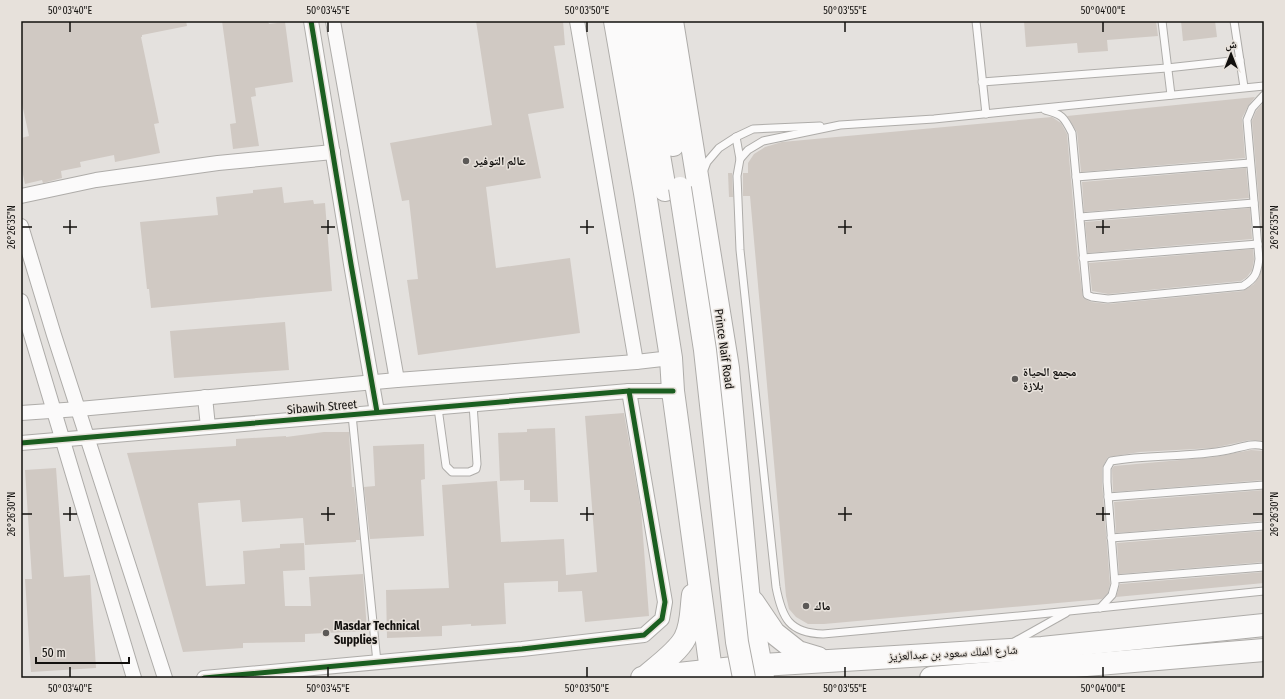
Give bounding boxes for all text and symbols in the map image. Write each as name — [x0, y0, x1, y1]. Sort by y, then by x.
text: 50°03'40"E — [48, 5, 92, 17]
text: 50°03'45"E — [306, 5, 350, 17]
text: 50°03'50"E — [565, 5, 609, 17]
text: 50°03'55"E — [823, 5, 867, 17]
text: 50°04'00"E — [1081, 5, 1126, 17]
north arrow — [1211, 34, 1251, 74]
text: ش — [1225, 38, 1237, 52]
place label: عالم التوفير — [473, 154, 526, 169]
marker: عالم التوفير — [461, 156, 471, 166]
text: 26°26'35"N — [6, 205, 18, 249]
text: 26°26'35"N — [1269, 205, 1281, 249]
street label: Prince Naif Road — [711, 308, 737, 390]
place label: مجمع الحياة بلازة — [1023, 365, 1077, 393]
marker: مجمع الحياة بلازة — [1010, 374, 1020, 384]
street label: Sibawih Street — [286, 397, 358, 417]
text: 26°26'30"N — [6, 492, 18, 536]
text: 26°26'30"N — [1269, 492, 1281, 536]
place label: ماك — [814, 599, 831, 613]
marker: ماك — [801, 601, 811, 611]
place label: Masdar Technical Supplies — [334, 619, 420, 647]
marker: Masdar Technical Supplies — [321, 628, 331, 638]
scale bar — [36, 639, 129, 665]
street label: شارع الملك سعود بن عبدالعزيز — [887, 643, 1018, 664]
text: 50 m — [42, 646, 66, 660]
text: 50°03'40"E — [48, 683, 92, 695]
text: 50°03'45"E — [306, 683, 350, 695]
text: 50°03'50"E — [565, 683, 609, 695]
text: 50°03'55"E — [823, 683, 867, 695]
text: 50°04'00"E — [1081, 683, 1126, 695]

